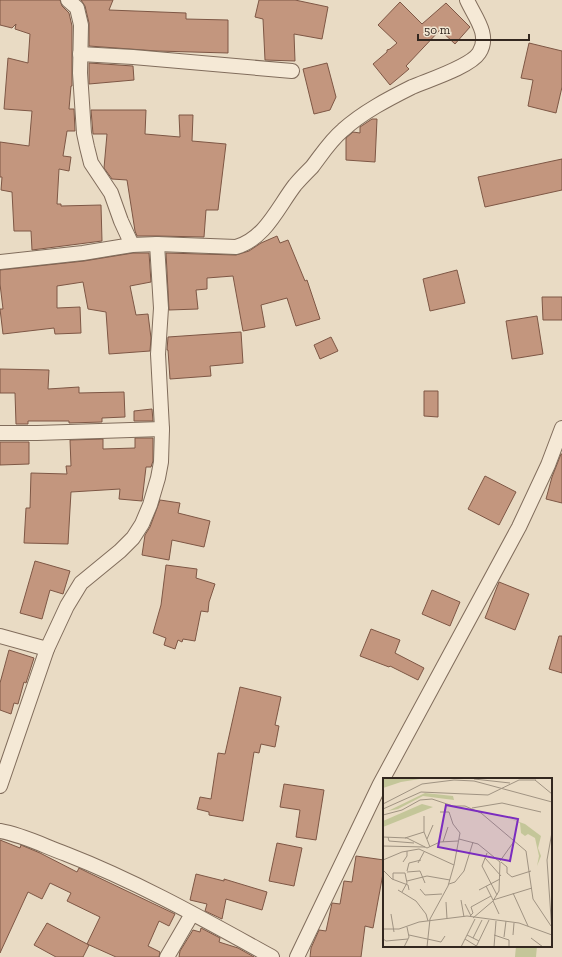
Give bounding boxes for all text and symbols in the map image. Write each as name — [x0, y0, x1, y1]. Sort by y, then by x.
scale bar — [418, 16, 529, 42]
text: 50 m — [424, 23, 451, 37]
inset map — [383, 778, 552, 947]

